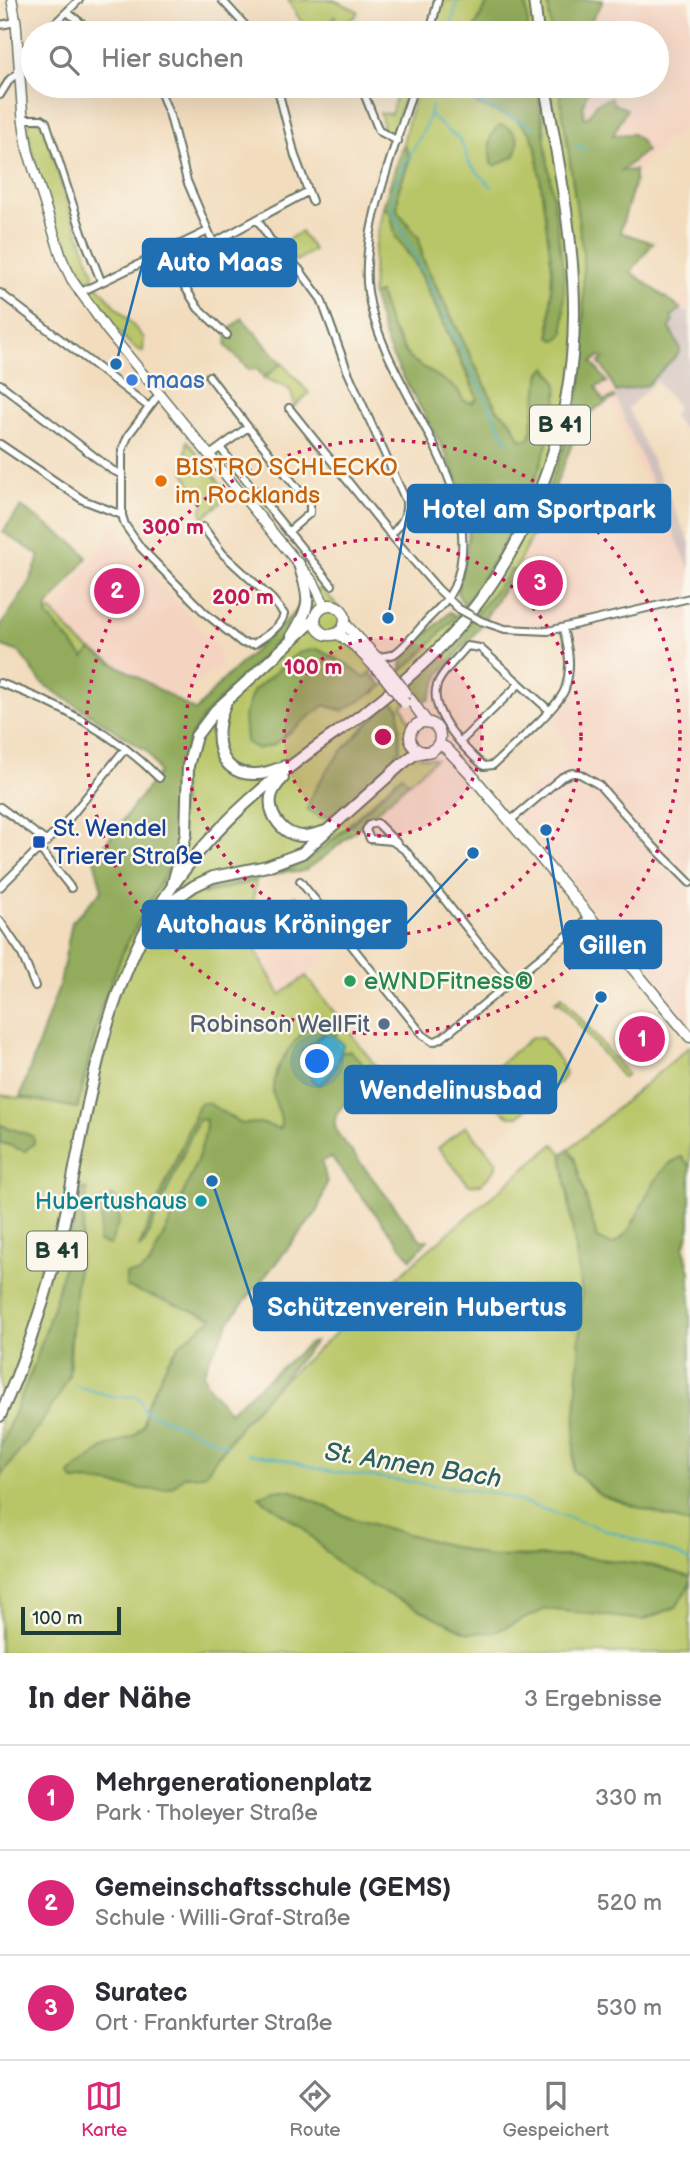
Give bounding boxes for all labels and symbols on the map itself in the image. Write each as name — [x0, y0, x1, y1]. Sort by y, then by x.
callout: Auto Maas — [143, 239, 296, 286]
text: Auto Maas — [156, 248, 283, 279]
place label: maas — [146, 366, 205, 395]
marker: maas — [124, 372, 140, 388]
road number: B 41 — [530, 406, 590, 444]
place label: BISTRO SCHLECKO im Rocklands — [175, 453, 398, 510]
marker: BISTRO SCHLECKO im Rocklands — [153, 473, 169, 489]
callout: Hotel am Sportpark — [408, 485, 670, 532]
text: Hotel am Sportpark — [422, 495, 656, 526]
text: 300 m — [142, 515, 204, 540]
pin: 3 — [517, 557, 563, 609]
pin: 2 — [94, 565, 140, 617]
text: 200 m — [212, 585, 274, 610]
text: 100 m — [284, 655, 342, 680]
centre of rings — [371, 725, 395, 749]
place label: St. Wendel Trierer Straße — [53, 814, 203, 871]
marker: St. Wendel Trierer Straße — [31, 834, 47, 850]
callout: Autohaus Kröninger — [143, 901, 406, 948]
text: Autohaus Kröninger — [156, 910, 392, 941]
callout: Gillen — [565, 921, 661, 968]
text: Gillen — [579, 931, 647, 962]
place label: eWNDFitness® — [364, 967, 533, 996]
marker: eWNDFitness® — [342, 973, 358, 989]
place label: Robinson WellFit — [189, 1010, 371, 1039]
pin: 1 — [619, 1013, 665, 1065]
marker: Robinson WellFit — [376, 1016, 392, 1032]
your location — [300, 1044, 334, 1078]
callout: Wendelinusbad — [345, 1066, 556, 1113]
text: Wendelinusbad — [360, 1076, 542, 1107]
place label: Hubertushaus — [35, 1187, 187, 1216]
marker: Hubertushaus — [193, 1193, 209, 1209]
road number: B 41 — [27, 1232, 87, 1270]
callout: Schützenverein Hubertus — [254, 1283, 581, 1330]
text: Schützenverein Hubertus — [267, 1293, 567, 1324]
water label: St. Annen Bach — [322, 1437, 504, 1495]
scale bar — [21, 1604, 121, 1636]

